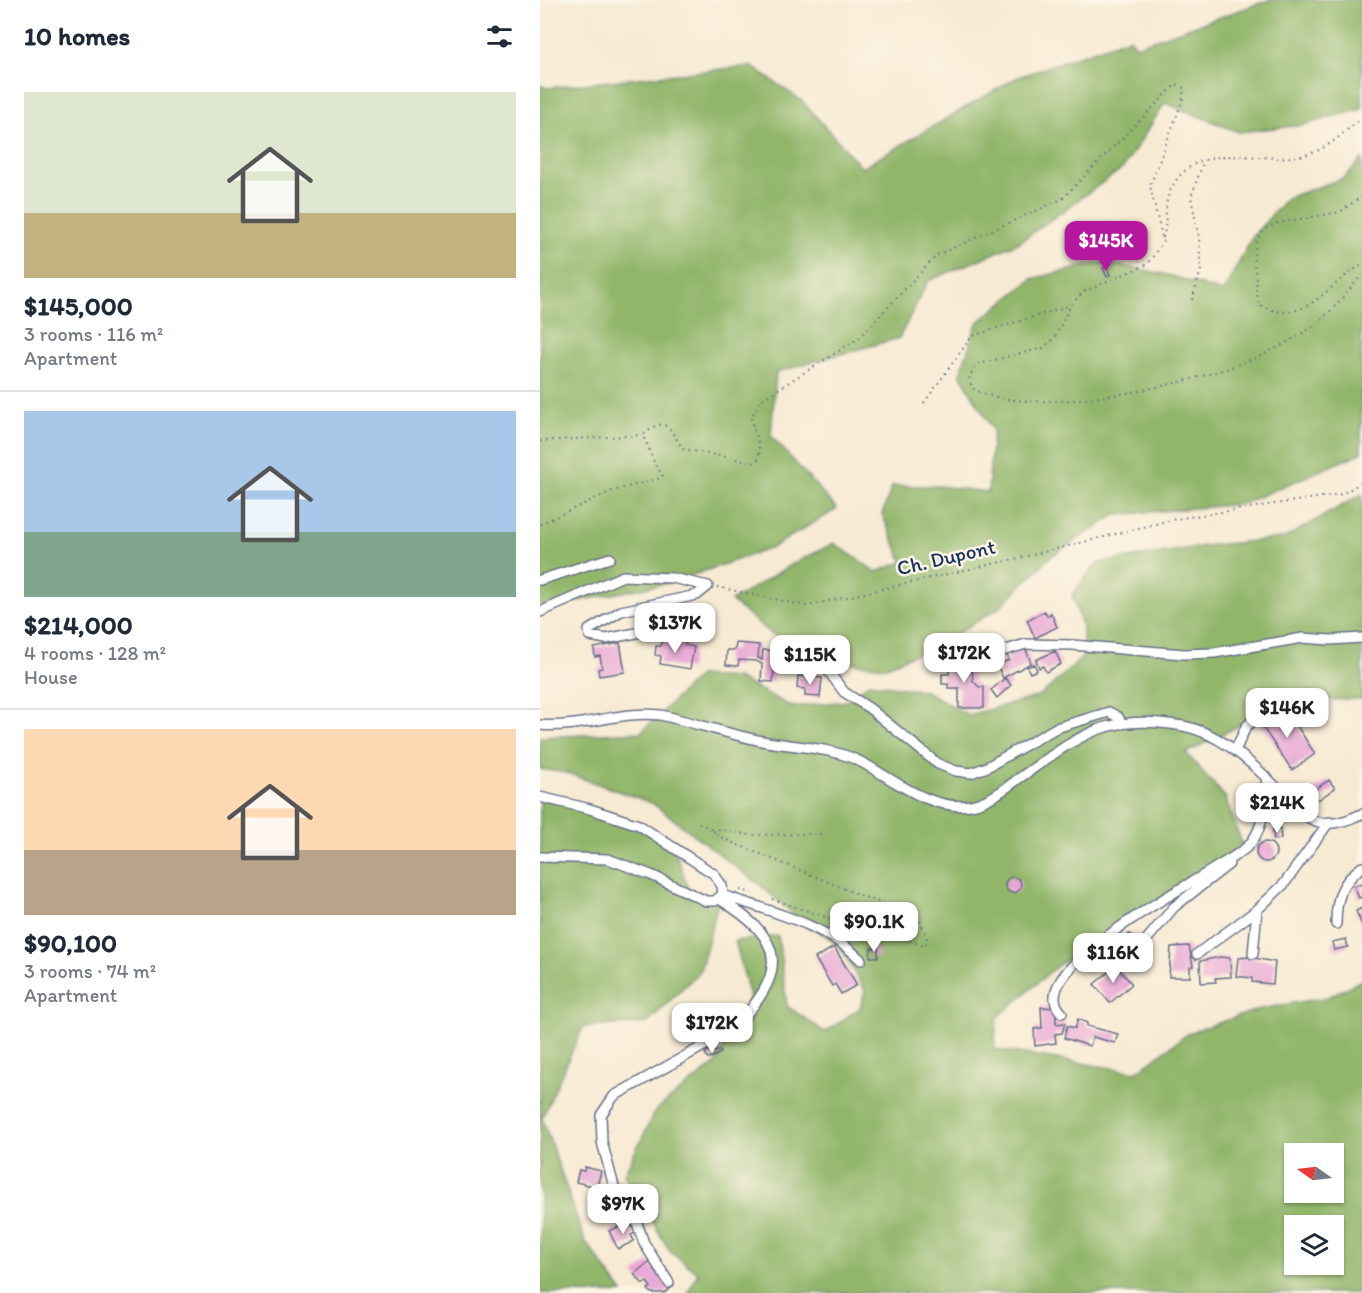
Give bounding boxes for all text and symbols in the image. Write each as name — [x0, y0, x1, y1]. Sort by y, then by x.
text: 10 homes — [24, 20, 130, 52]
icon: filters — [483, 20, 516, 53]
icon: home — [216, 131, 324, 239]
pin: $145K — [1064, 221, 1148, 272]
text: $145K — [1079, 228, 1133, 252]
text: $145,000 — [24, 290, 133, 322]
text: 3 rooms · 116 m² — [24, 322, 163, 346]
text: Apartment — [24, 346, 117, 370]
icon: home — [216, 450, 324, 558]
street label: Ch. Dupont — [894, 534, 998, 580]
pin: $137K — [633, 603, 717, 654]
text: $214,000 — [24, 609, 133, 641]
text: $137K — [648, 610, 702, 634]
pin: $172K — [922, 633, 1006, 684]
pin: $115K — [768, 635, 852, 686]
text: $172K — [938, 640, 990, 664]
text: 4 rooms · 128 m² — [24, 641, 166, 665]
text: $115K — [784, 642, 836, 666]
text: House — [24, 665, 78, 689]
pin: $146K — [1245, 688, 1329, 739]
text: $146K — [1260, 695, 1314, 719]
icon: home — [216, 768, 324, 876]
pin: $214K — [1235, 783, 1319, 834]
text: $214K — [1250, 790, 1304, 814]
pin: $90.1K — [825, 902, 923, 953]
text: $90.1K — [844, 909, 904, 933]
text: $90,100 — [24, 927, 117, 959]
pin: $116K — [1071, 933, 1155, 984]
text: $116K — [1087, 940, 1139, 964]
text: 3 rooms · 74 m² — [24, 959, 156, 983]
text: Apartment — [24, 983, 117, 1007]
pin: $172K — [670, 1003, 754, 1054]
text: $172K — [686, 1010, 738, 1034]
north arrow — [1284, 1143, 1344, 1203]
map controls — [1284, 1143, 1344, 1275]
pin: $97K — [587, 1184, 659, 1235]
text: $97K — [601, 1191, 645, 1215]
button: layers — [1284, 1215, 1344, 1275]

